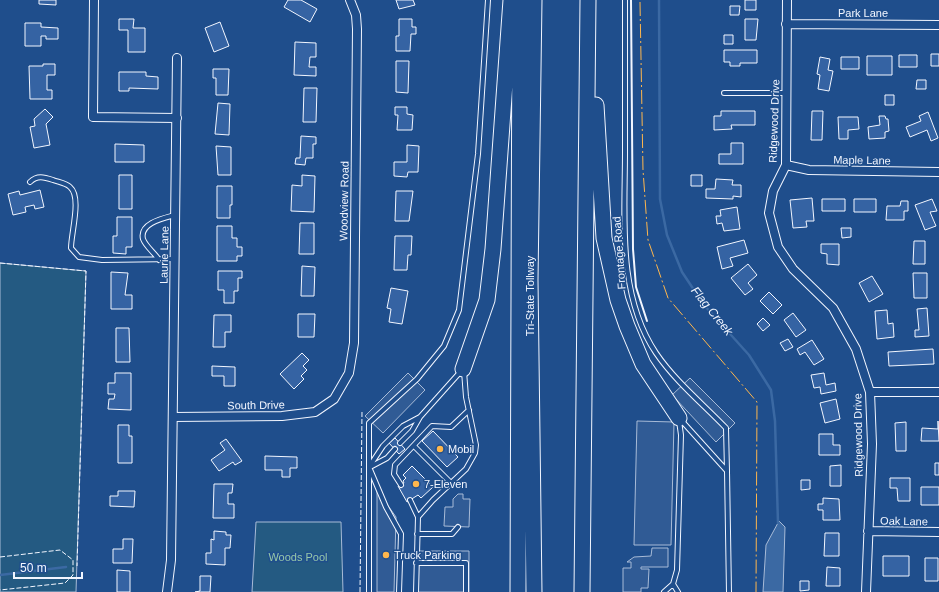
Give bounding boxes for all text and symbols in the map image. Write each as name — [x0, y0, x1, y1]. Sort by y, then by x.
street label: Park Lane — [838, 7, 888, 19]
street label: Ridgewood Drive — [767, 79, 781, 163]
street label: Maple Lane — [833, 153, 891, 167]
street label: Woodview Road — [337, 161, 351, 241]
street label: Frontage Road — [610, 216, 628, 290]
street label: Laurie Lane — [157, 226, 171, 284]
street label: Tri-State Tollway — [524, 255, 536, 336]
water label: Flag Creek — [688, 284, 737, 339]
street label: Ridgewood Drive — [851, 393, 865, 477]
street label: South Drive — [227, 398, 285, 412]
place label: Mobil — [448, 443, 474, 455]
marker: Mobil — [435, 444, 445, 454]
place label: 7-Eleven — [424, 478, 467, 490]
marker: 7-Eleven — [411, 479, 421, 489]
street label: Oak Lane — [880, 515, 928, 527]
place label: Truck Parking — [394, 549, 461, 561]
marker: Truck Parking — [381, 550, 391, 560]
park label: Woods Pool — [268, 551, 328, 563]
scale bar — [14, 554, 82, 580]
text: 50 m — [20, 561, 47, 575]

